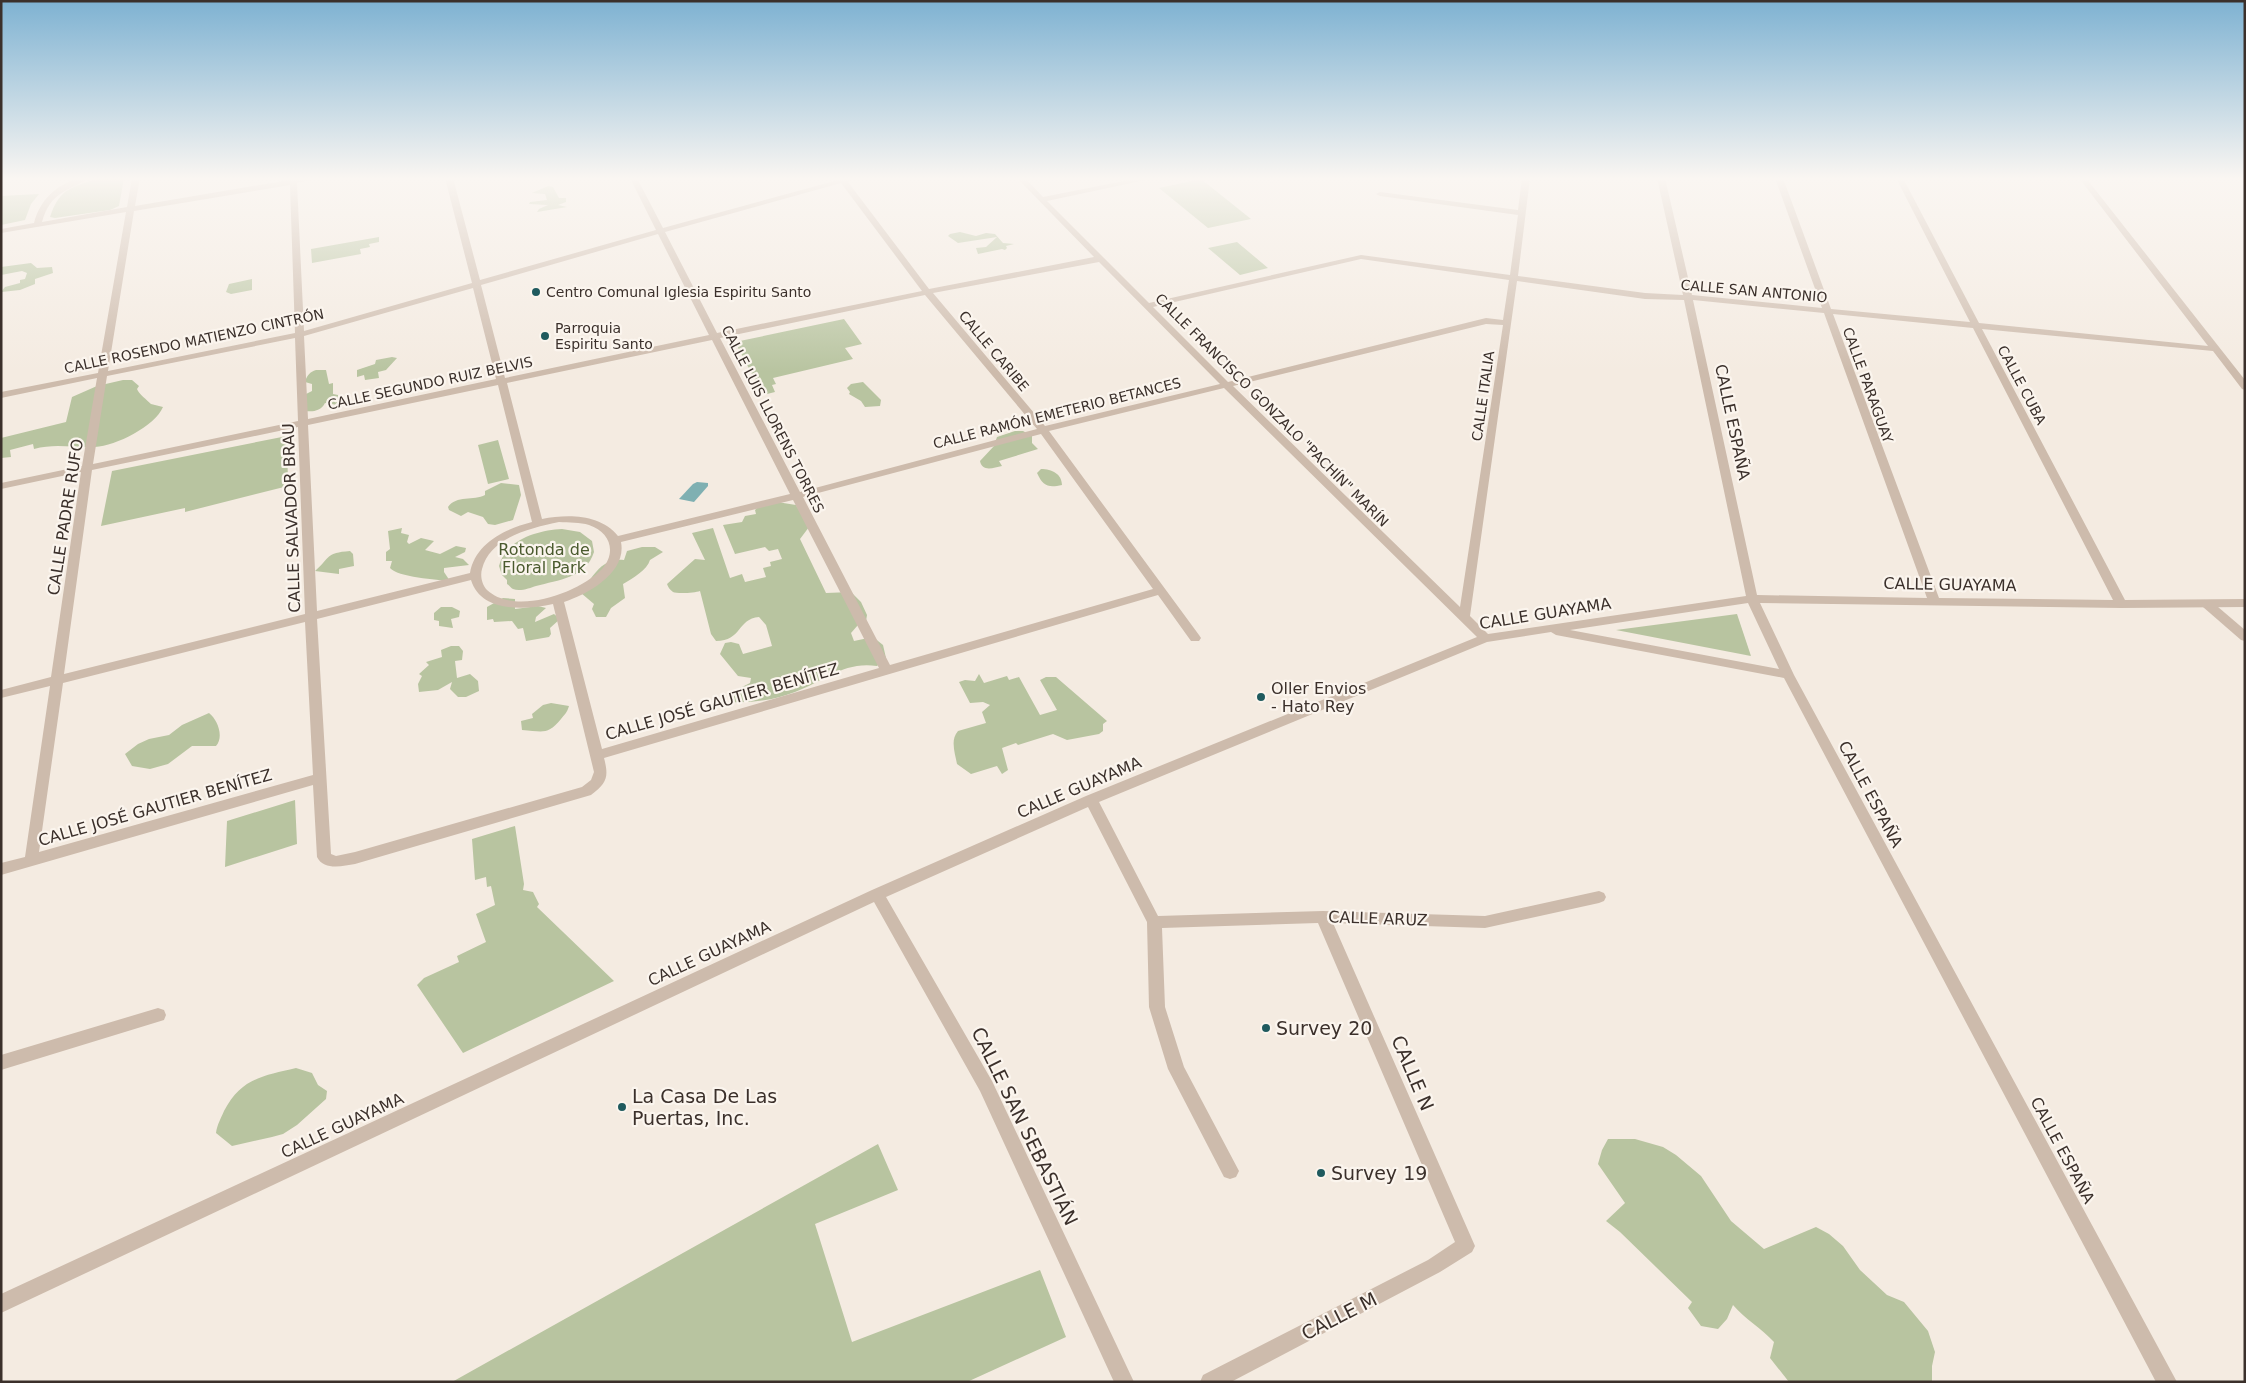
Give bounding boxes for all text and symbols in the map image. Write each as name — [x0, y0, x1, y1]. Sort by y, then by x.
street label: CALLE SAN ANTONIO — [1680, 277, 1828, 305]
place label: Centro Comunal Iglesia Espiritu Santo — [546, 284, 811, 300]
marker: Centro Comunal Iglesia Espiritu Santo — [530, 286, 542, 298]
street label: CALLE FRANCISCO GONZALO "PACHÍN" MARÍN — [1152, 290, 1392, 530]
street label: CALLE ROSENDO MATIENZO CINTRÓN — [62, 305, 325, 376]
street label: CALLE CARIBE — [956, 308, 1032, 394]
place label: Parroquia Espiritu Santo — [555, 320, 653, 352]
street label: CALLE LUIS LLORENS TORRES — [719, 323, 827, 516]
street label: CALLE PARAGUAY — [1840, 325, 1897, 445]
marker: Parroquia Espiritu Santo — [539, 330, 551, 342]
street label: CALLE CUBA — [1994, 343, 2050, 428]
street label: CALLE ITALIA — [1469, 349, 1497, 442]
street label: CALLE SEGUNDO RUIZ BELVIS — [326, 353, 534, 413]
street label: CALLE ESPAÑA — [1711, 362, 1754, 482]
street label: CALLE RAMÓN EMETERIO BETANCES — [931, 373, 1183, 452]
street label: CALLE SALVADOR BRAU — [279, 423, 304, 613]
street label: CALLE PADRE RUFO — [44, 438, 87, 597]
park label: Rotonda de Floral Park — [498, 540, 590, 577]
street label: CALLE GUAYAMA — [1883, 574, 2017, 595]
street label: CALLE GUAYAMA — [1478, 594, 1612, 633]
street label: CALLE JOSÉ GAUTIER BENÍTEZ — [603, 659, 841, 744]
place label: Oller Envios - Hato Rey — [1271, 679, 1366, 716]
marker: Oller Envios - Hato Rey — [1255, 691, 1267, 703]
street label: CALLE ESPAÑA — [1834, 738, 1907, 851]
street label: CALLE GUAYAMA — [1014, 753, 1144, 822]
street label: CALLE JOSÉ GAUTIER BENÍTEZ — [36, 765, 274, 850]
street label: CALLE ARUZ — [1328, 907, 1428, 930]
street label: CALLE GUAYAMA — [645, 917, 774, 990]
place label: Survey 20 — [1276, 1017, 1372, 1039]
marker: Survey 20 — [1260, 1022, 1272, 1034]
street label: CALLE SAN SEBASTIÁN — [967, 1023, 1083, 1229]
street label: CALLE N — [1387, 1032, 1439, 1114]
place label: La Casa De Las Puertas, Inc. — [632, 1085, 777, 1129]
street label: CALLE GUAYAMA — [278, 1089, 407, 1162]
street label: CALLE ESPAÑA — [2026, 1094, 2099, 1207]
marker: La Casa De Las Puertas, Inc. — [616, 1101, 628, 1113]
place label: Survey 19 — [1331, 1162, 1427, 1184]
marker: Survey 19 — [1315, 1167, 1327, 1179]
street label: CALLE M — [1298, 1288, 1380, 1344]

